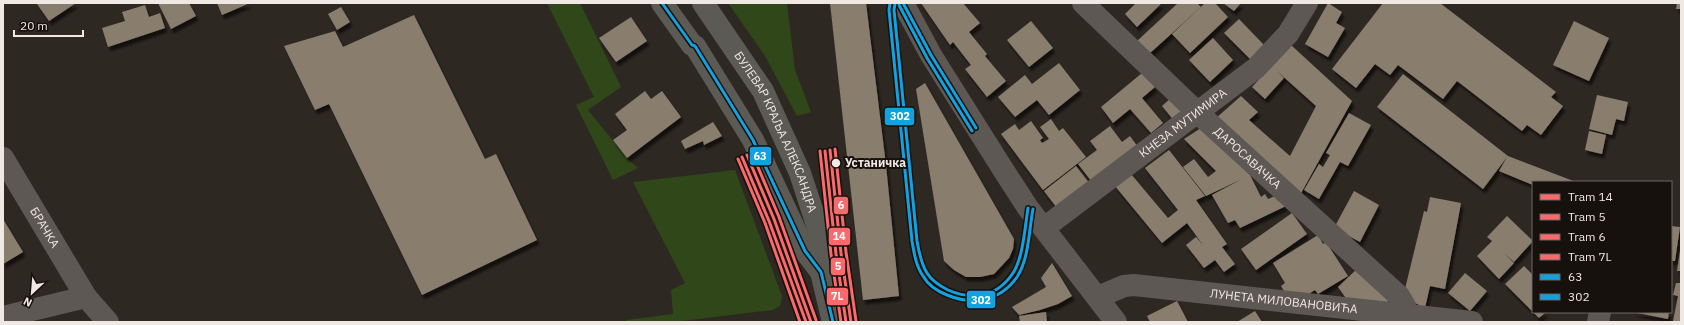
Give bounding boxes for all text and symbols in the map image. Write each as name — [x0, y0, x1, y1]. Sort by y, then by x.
scale bar — [14, 12, 83, 38]
text: 20 m — [20, 18, 48, 33]
street label: БУЛЕВАР КРАЉА АЛЕКСАНДРА — [731, 48, 821, 215]
street label: КНЕЗА МУТИМИРА — [1136, 85, 1230, 161]
line badge: 302 — [884, 107, 915, 126]
text: 302 — [890, 109, 910, 123]
street label: ДАРОСАВАЧКА — [1211, 123, 1285, 192]
line badge: 63 — [749, 146, 772, 166]
text: 63 — [753, 149, 767, 163]
place label: Устаничка — [845, 155, 906, 170]
marker: Устаничка — [830, 157, 842, 169]
legend — [1532, 181, 1672, 313]
text: Tram 14 — [1568, 189, 1613, 204]
line badge: 6 — [833, 196, 849, 215]
text: 6 — [838, 198, 845, 212]
street label: БРАЧКА — [27, 204, 63, 251]
text: Tram 5 — [1568, 209, 1606, 224]
line badge: 14 — [828, 227, 851, 246]
text: 14 — [832, 229, 846, 243]
text: Tram 6 — [1568, 229, 1606, 244]
text: Tram 7L — [1568, 249, 1612, 264]
line badge: 5 — [830, 257, 846, 276]
text: 5 — [835, 259, 842, 273]
text: 63 — [1568, 269, 1582, 284]
north arrow — [12, 273, 52, 313]
street label: ЛУНЕТА МИЛОВАНОВИЋА — [1209, 285, 1359, 316]
line badge: 7L — [826, 287, 849, 306]
text: 7L — [831, 289, 843, 303]
text: 302 — [1568, 289, 1590, 304]
line badge: 302 — [966, 290, 996, 309]
text: 302 — [971, 293, 991, 307]
text: N — [21, 294, 34, 310]

